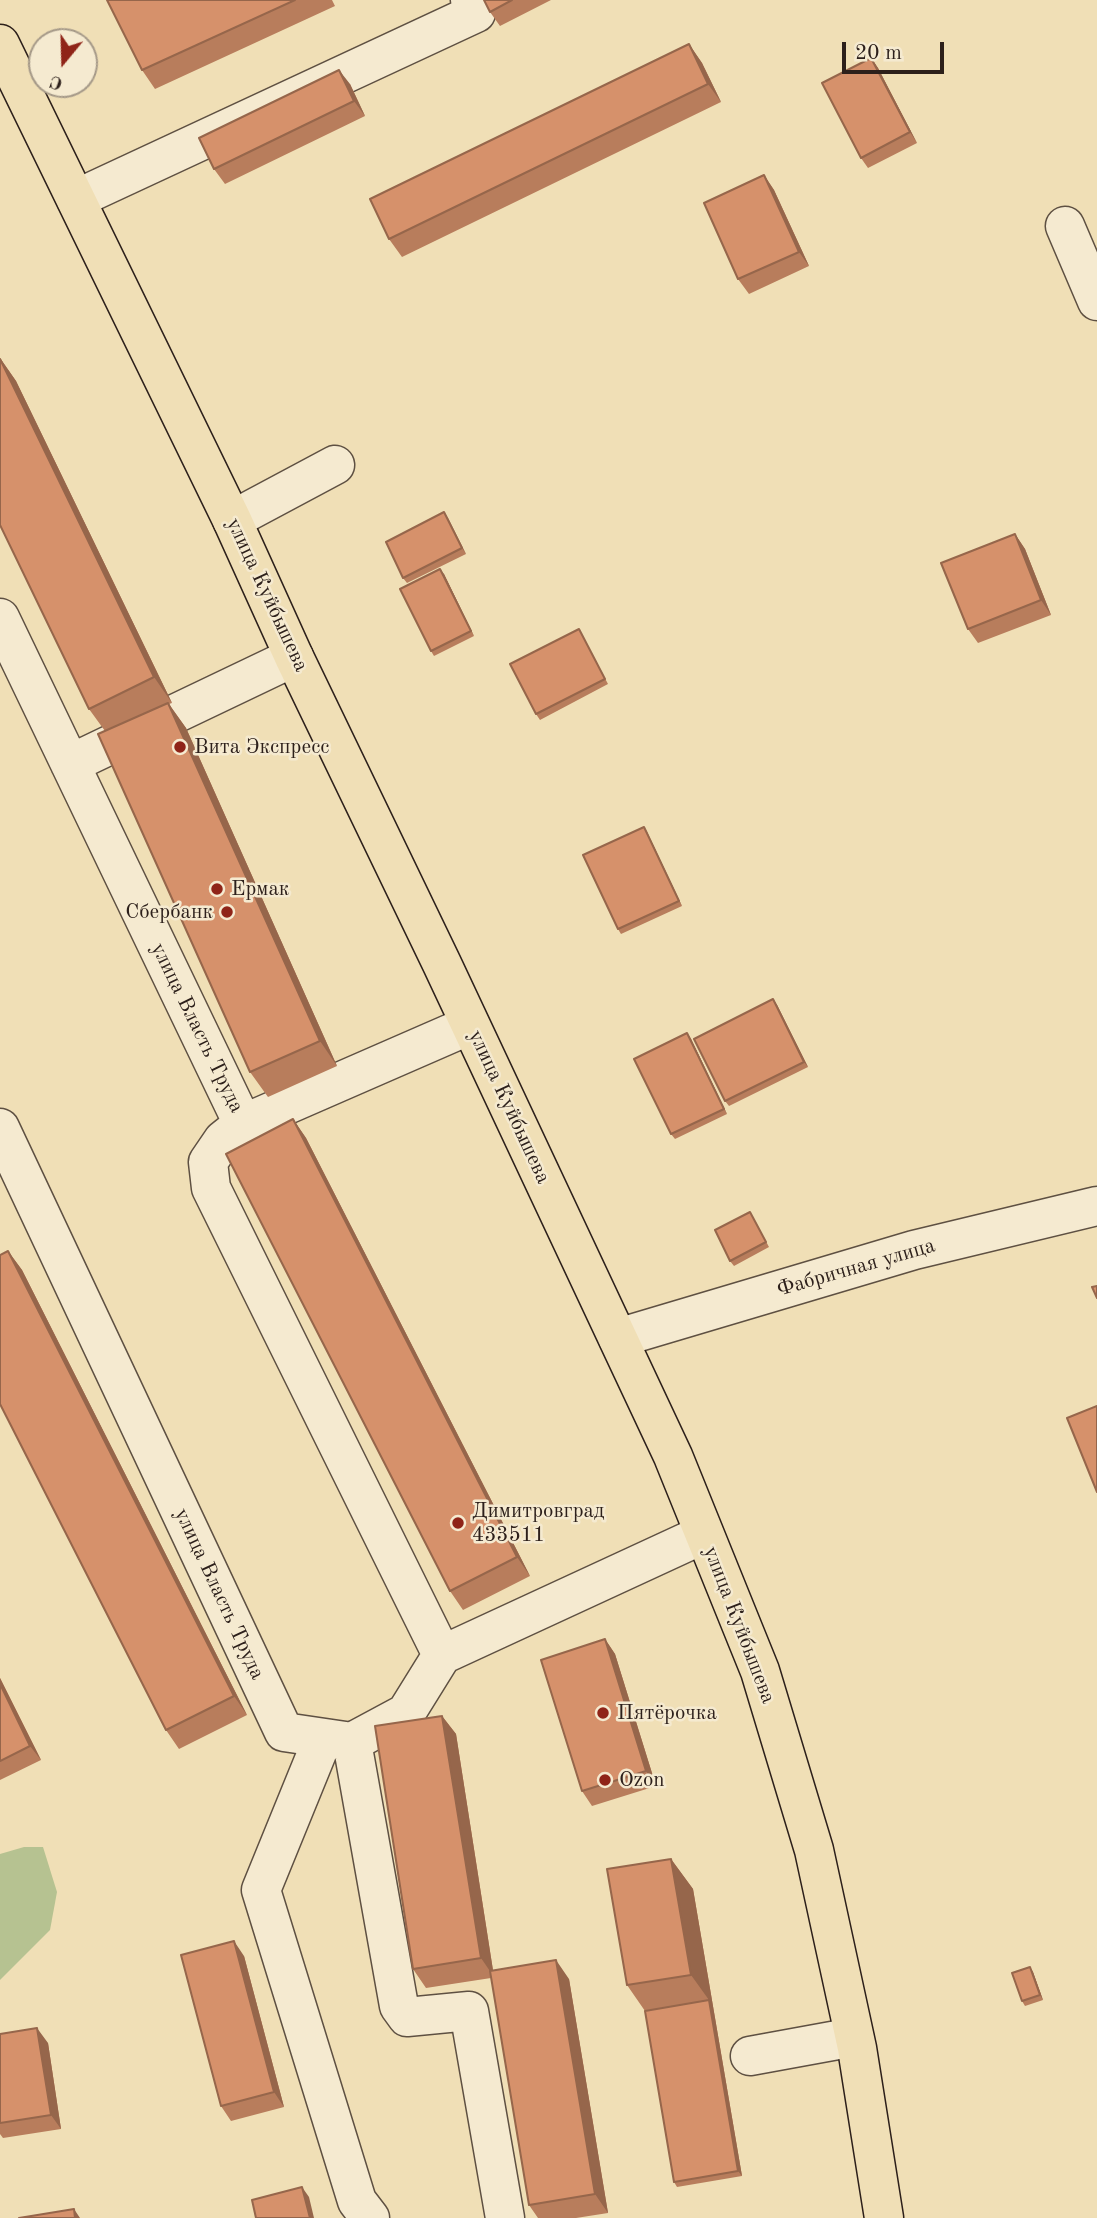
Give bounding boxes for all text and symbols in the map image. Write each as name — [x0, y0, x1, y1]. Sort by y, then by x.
north arrow — [28, 28, 98, 98]
scale bar — [845, 28, 946, 72]
text: 20 m — [855, 43, 902, 64]
text: С — [48, 70, 66, 92]
street label: улица Куйбышева — [220, 514, 314, 676]
place label: Вита Экспресс — [194, 734, 329, 760]
marker: Вита Экспресс — [172, 739, 188, 755]
place label: Ермак — [231, 876, 289, 902]
marker: Ермак — [209, 881, 225, 897]
place label: Сбербанк — [125, 899, 213, 925]
marker: Сбербанк — [219, 904, 235, 920]
street label: улица Власть Труда — [145, 939, 249, 1117]
street label: улица Куйбышева — [462, 1026, 556, 1188]
street label: Фабричная улица — [774, 1233, 938, 1303]
place label: Димитровград 433511 — [472, 1498, 604, 1548]
street label: улица Власть Труда — [168, 1504, 270, 1684]
marker: Димитровград 433511 — [450, 1515, 466, 1531]
street label: улица Куйбышева — [697, 1543, 781, 1707]
place label: Пятёрочка — [617, 1700, 717, 1726]
marker: Пятёрочка — [595, 1705, 611, 1721]
place label: Ozon — [619, 1767, 665, 1793]
marker: Ozon — [597, 1772, 613, 1788]

